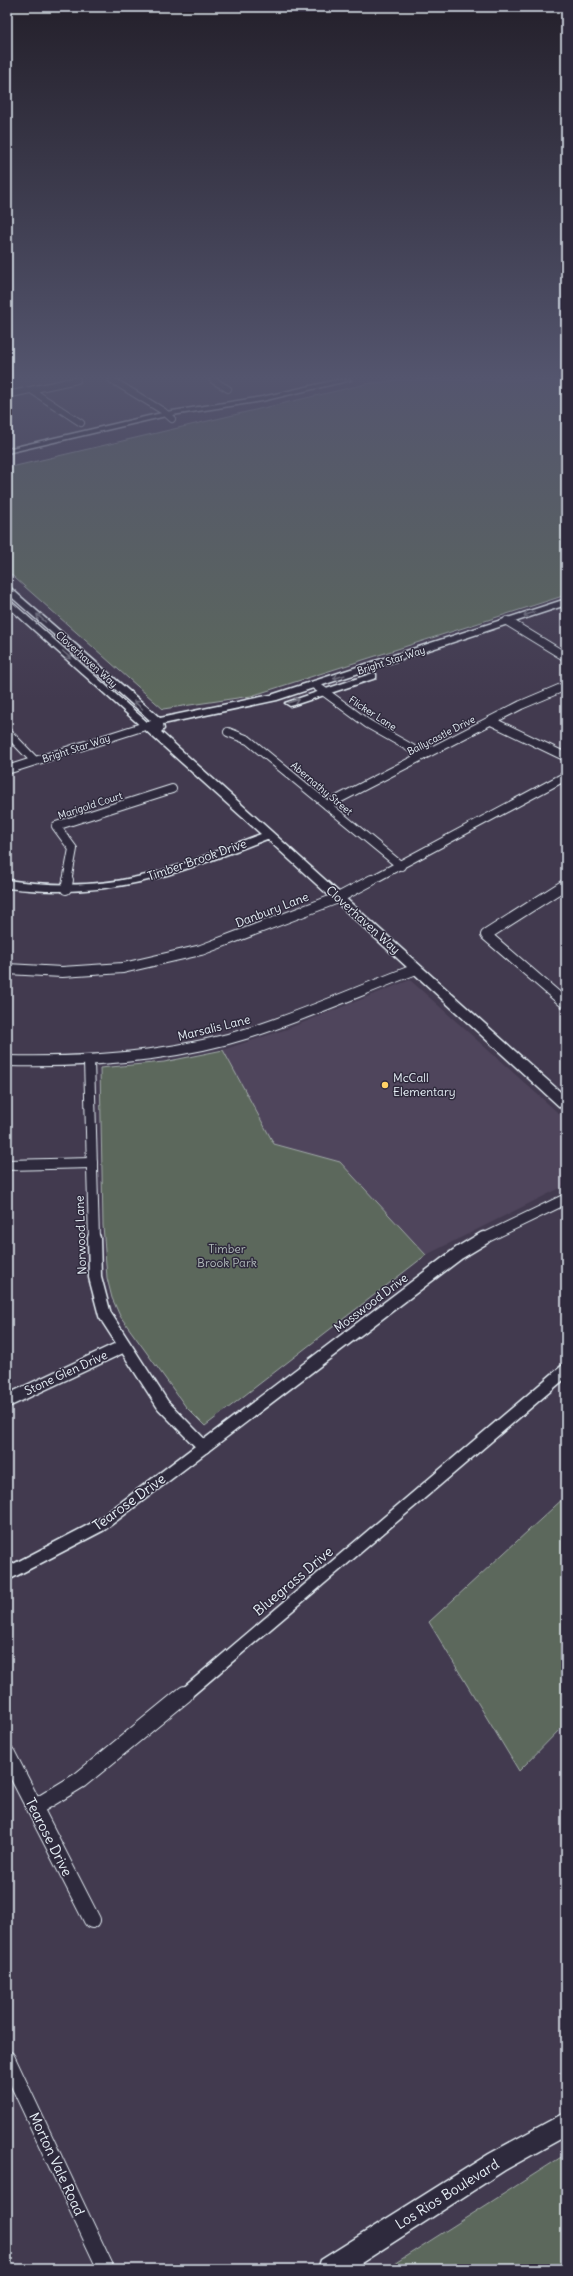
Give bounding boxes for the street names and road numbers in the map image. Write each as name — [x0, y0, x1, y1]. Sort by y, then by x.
street label: Cloverhaven Way — [53, 628, 120, 691]
street label: Bright Star Way — [355, 643, 427, 678]
street label: Flicker Lane — [346, 693, 399, 734]
street label: Ballycastle Drive — [405, 713, 477, 758]
street label: Bright Star Way — [40, 731, 112, 766]
street label: Abernathy Street — [288, 759, 356, 818]
street label: Marigold Court — [56, 789, 125, 822]
street label: Timber Brook Drive — [145, 836, 248, 884]
street label: Cloverhaven Way — [323, 882, 403, 957]
street label: Danbury Lane — [233, 889, 311, 930]
street label: Marsalis Lane — [176, 1011, 252, 1044]
street label: Norwood Lane — [72, 1195, 89, 1275]
street label: Mosswood Drive — [331, 1270, 411, 1335]
street label: Stone Glen Drive — [22, 1347, 110, 1398]
street label: Tearose Drive — [89, 1470, 169, 1534]
street label: Bluegrass Drive — [249, 1542, 337, 1620]
street label: Tearose Drive — [22, 1795, 76, 1879]
street label: Morton Vale Road — [25, 2109, 89, 2219]
street label: Los Rios Boulevard — [392, 2155, 502, 2233]

